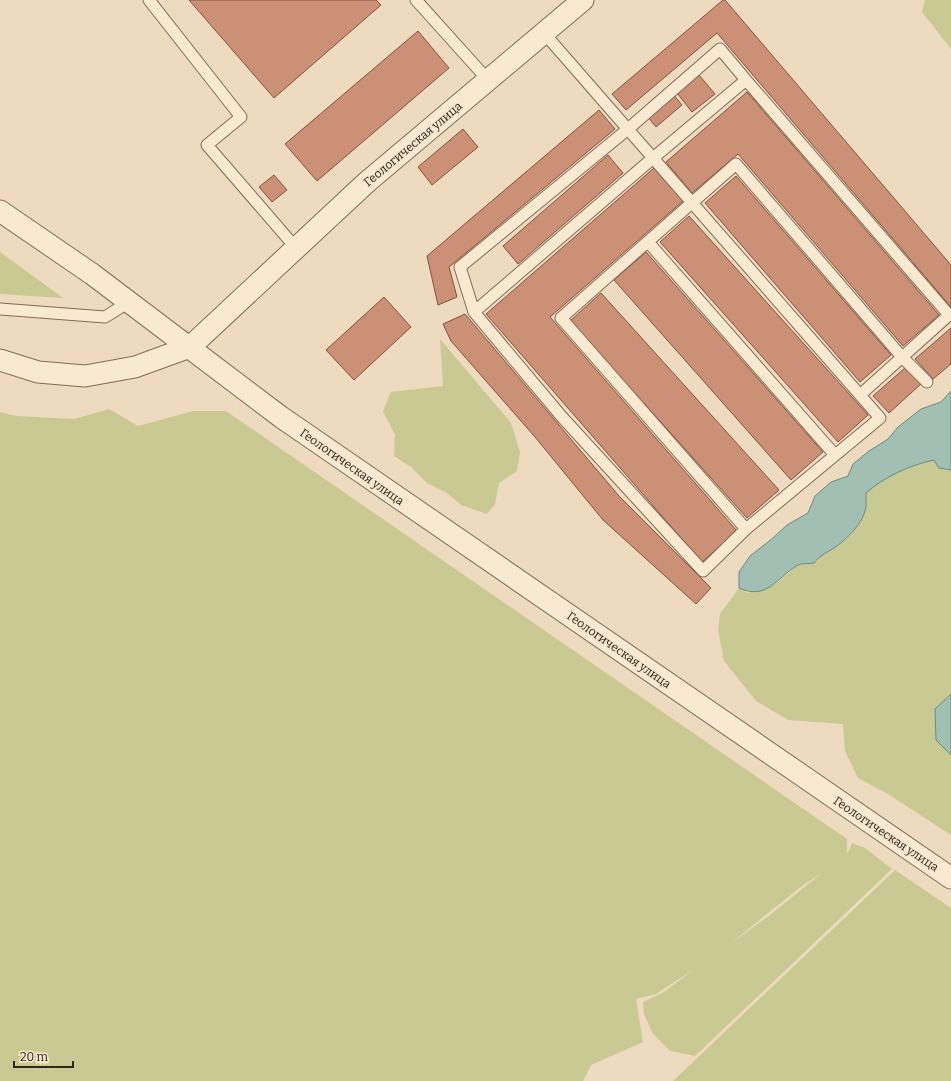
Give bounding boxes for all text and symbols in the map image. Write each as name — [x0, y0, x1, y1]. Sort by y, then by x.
street label: Геологическая улица — [361, 99, 465, 189]
street label: Геологическая улица — [297, 426, 407, 509]
street label: Геологическая улица — [564, 609, 674, 692]
street label: Геологическая улица — [831, 794, 942, 875]
scale bar — [14, 1043, 73, 1069]
text: 20 m — [20, 1050, 49, 1064]

